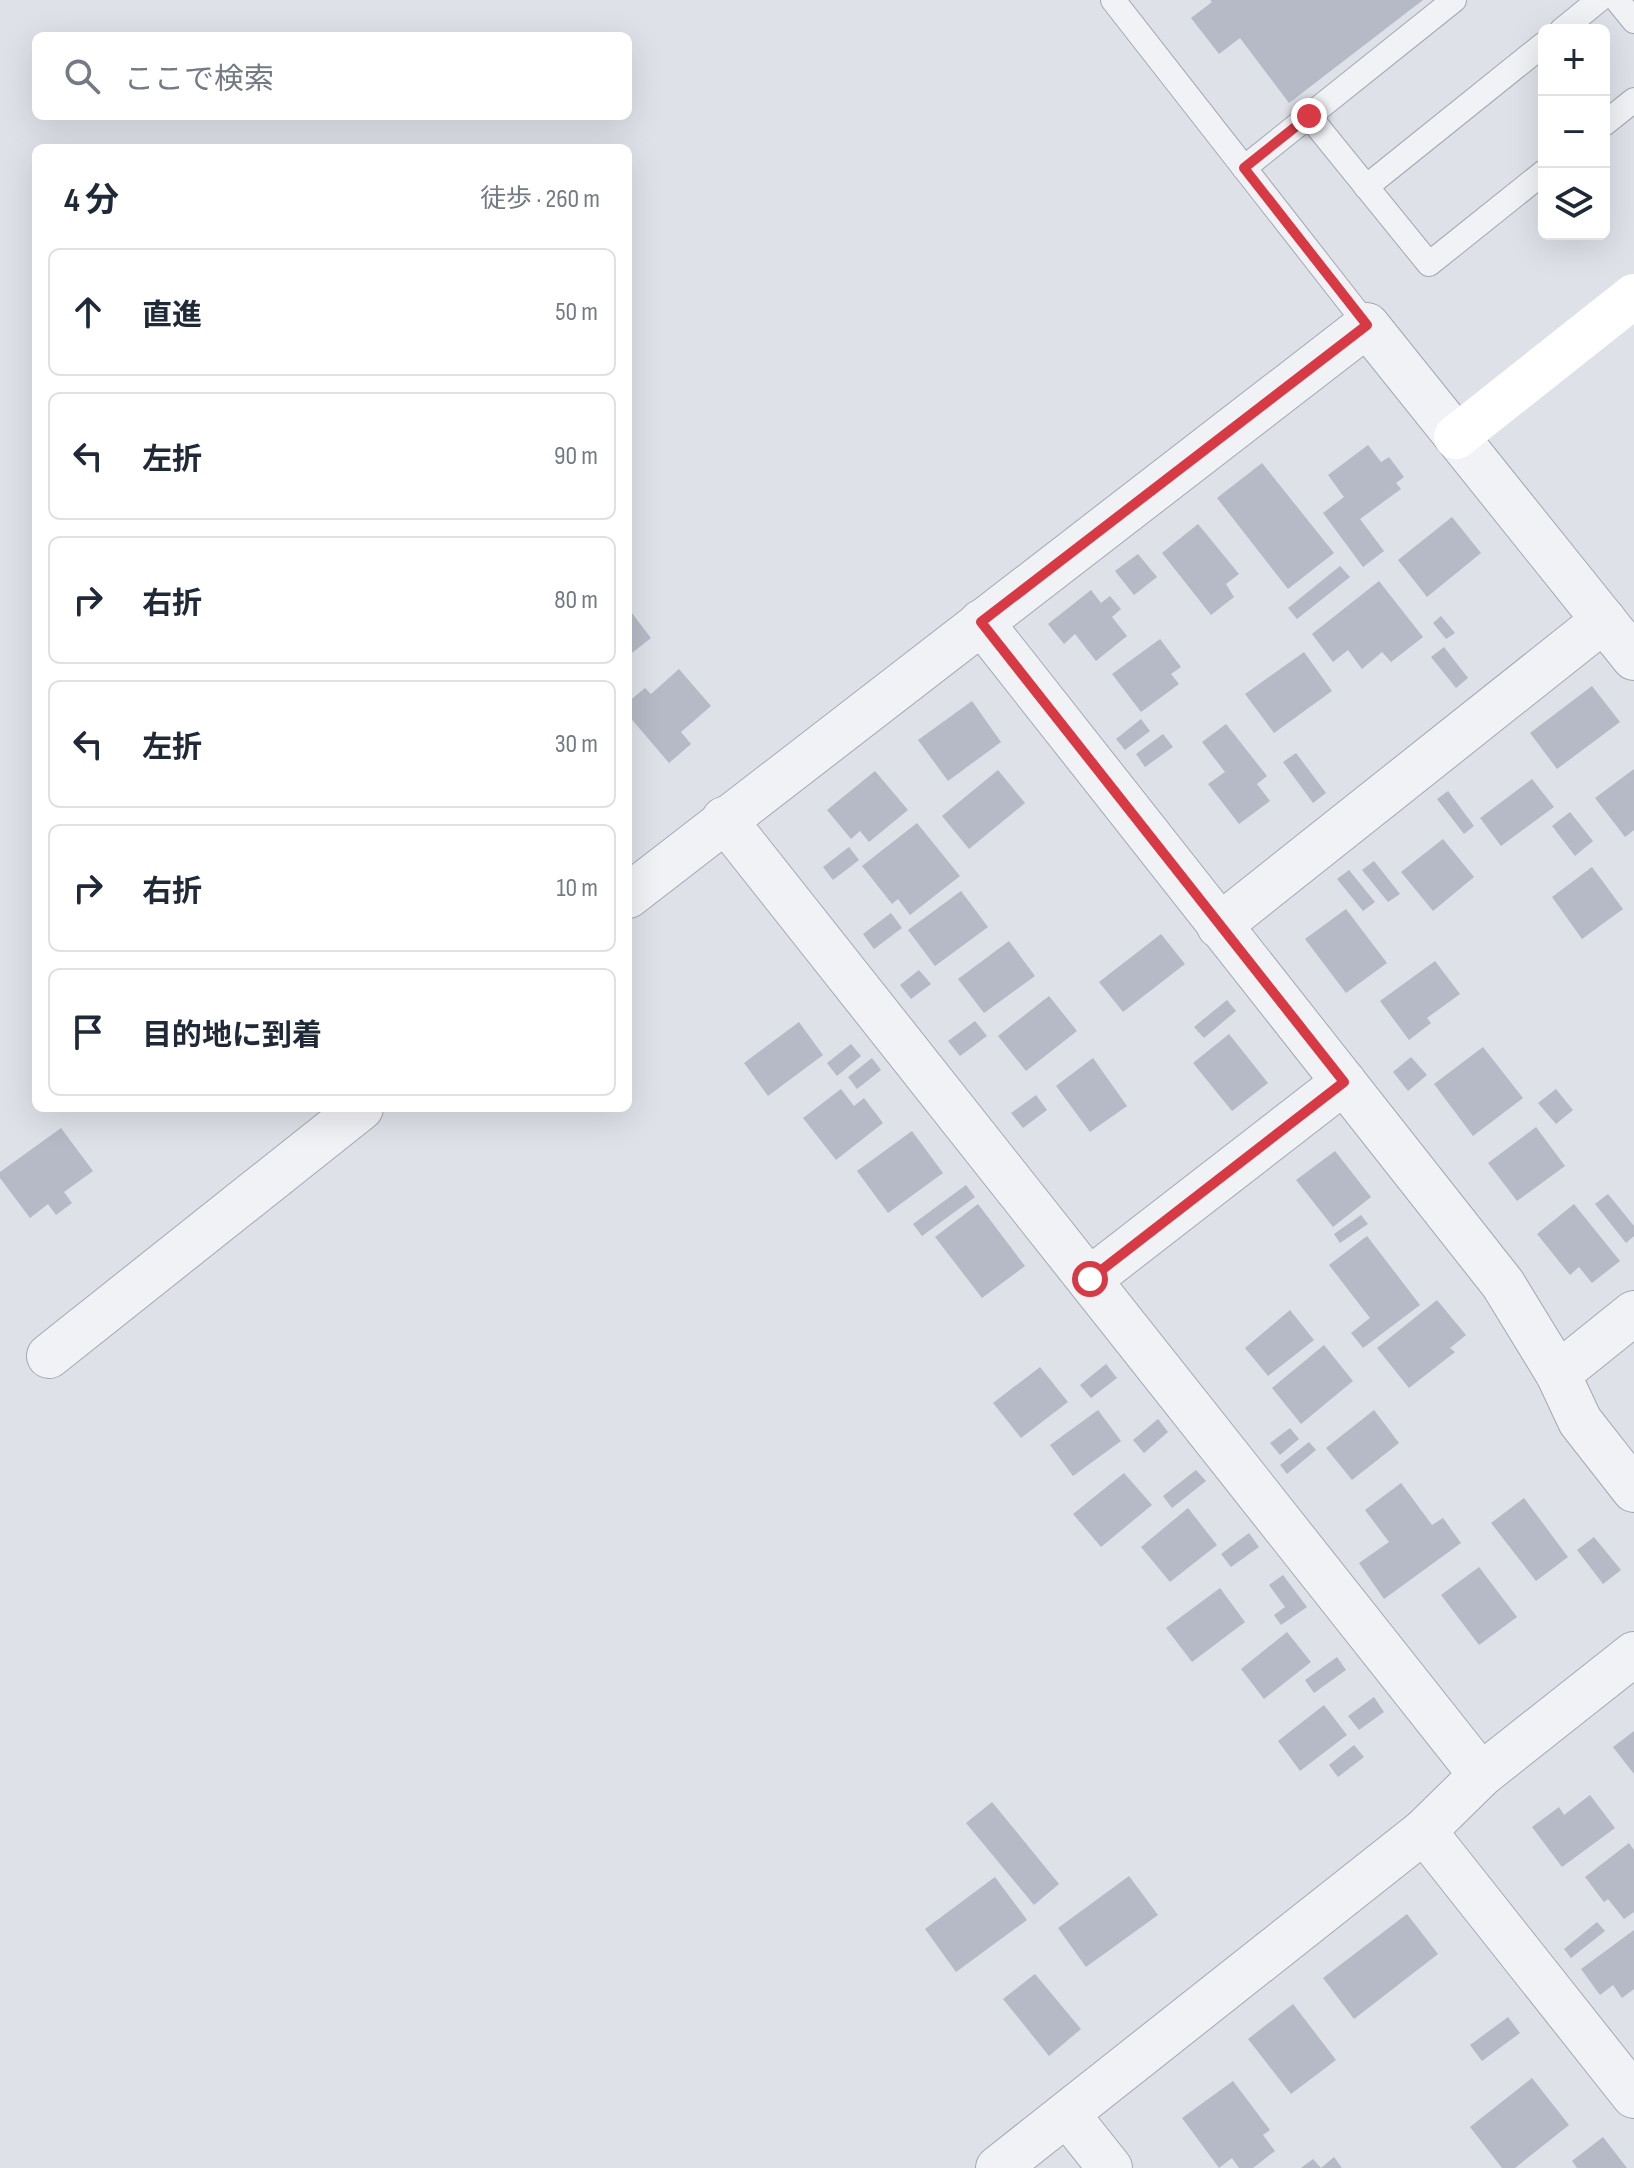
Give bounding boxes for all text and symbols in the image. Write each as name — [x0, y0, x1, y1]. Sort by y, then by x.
map controls — [1538, 24, 1610, 240]
button: + — [1538, 24, 1610, 96]
search box — [32, 32, 632, 120]
icon: search — [60, 54, 104, 98]
text: ここで検索 — [124, 62, 274, 98]
button: − — [1538, 96, 1610, 168]
route end — [1291, 98, 1327, 134]
button: layers — [1538, 168, 1610, 240]
text: 4 分 — [64, 180, 119, 221]
text: 徒歩 · 260 m — [480, 184, 600, 215]
icon: ahead — [66, 290, 110, 334]
text: 50 m — [555, 297, 598, 328]
text: 直進 — [142, 298, 202, 334]
icon: left — [66, 434, 110, 478]
text: 90 m — [554, 441, 598, 472]
text: 左折 — [142, 442, 202, 478]
icon: right — [66, 578, 110, 622]
text: 80 m — [554, 585, 598, 616]
text: 右折 — [142, 586, 202, 622]
icon: left — [66, 722, 110, 766]
text: 30 m — [555, 729, 598, 760]
text: 左折 — [142, 730, 202, 766]
icon: right — [66, 866, 110, 910]
text: 10 m — [556, 873, 598, 904]
text: 右折 — [142, 874, 202, 910]
icon: arrive — [66, 1010, 110, 1054]
text: 目的地に到着 — [142, 1018, 322, 1054]
route start — [1072, 1261, 1108, 1297]

